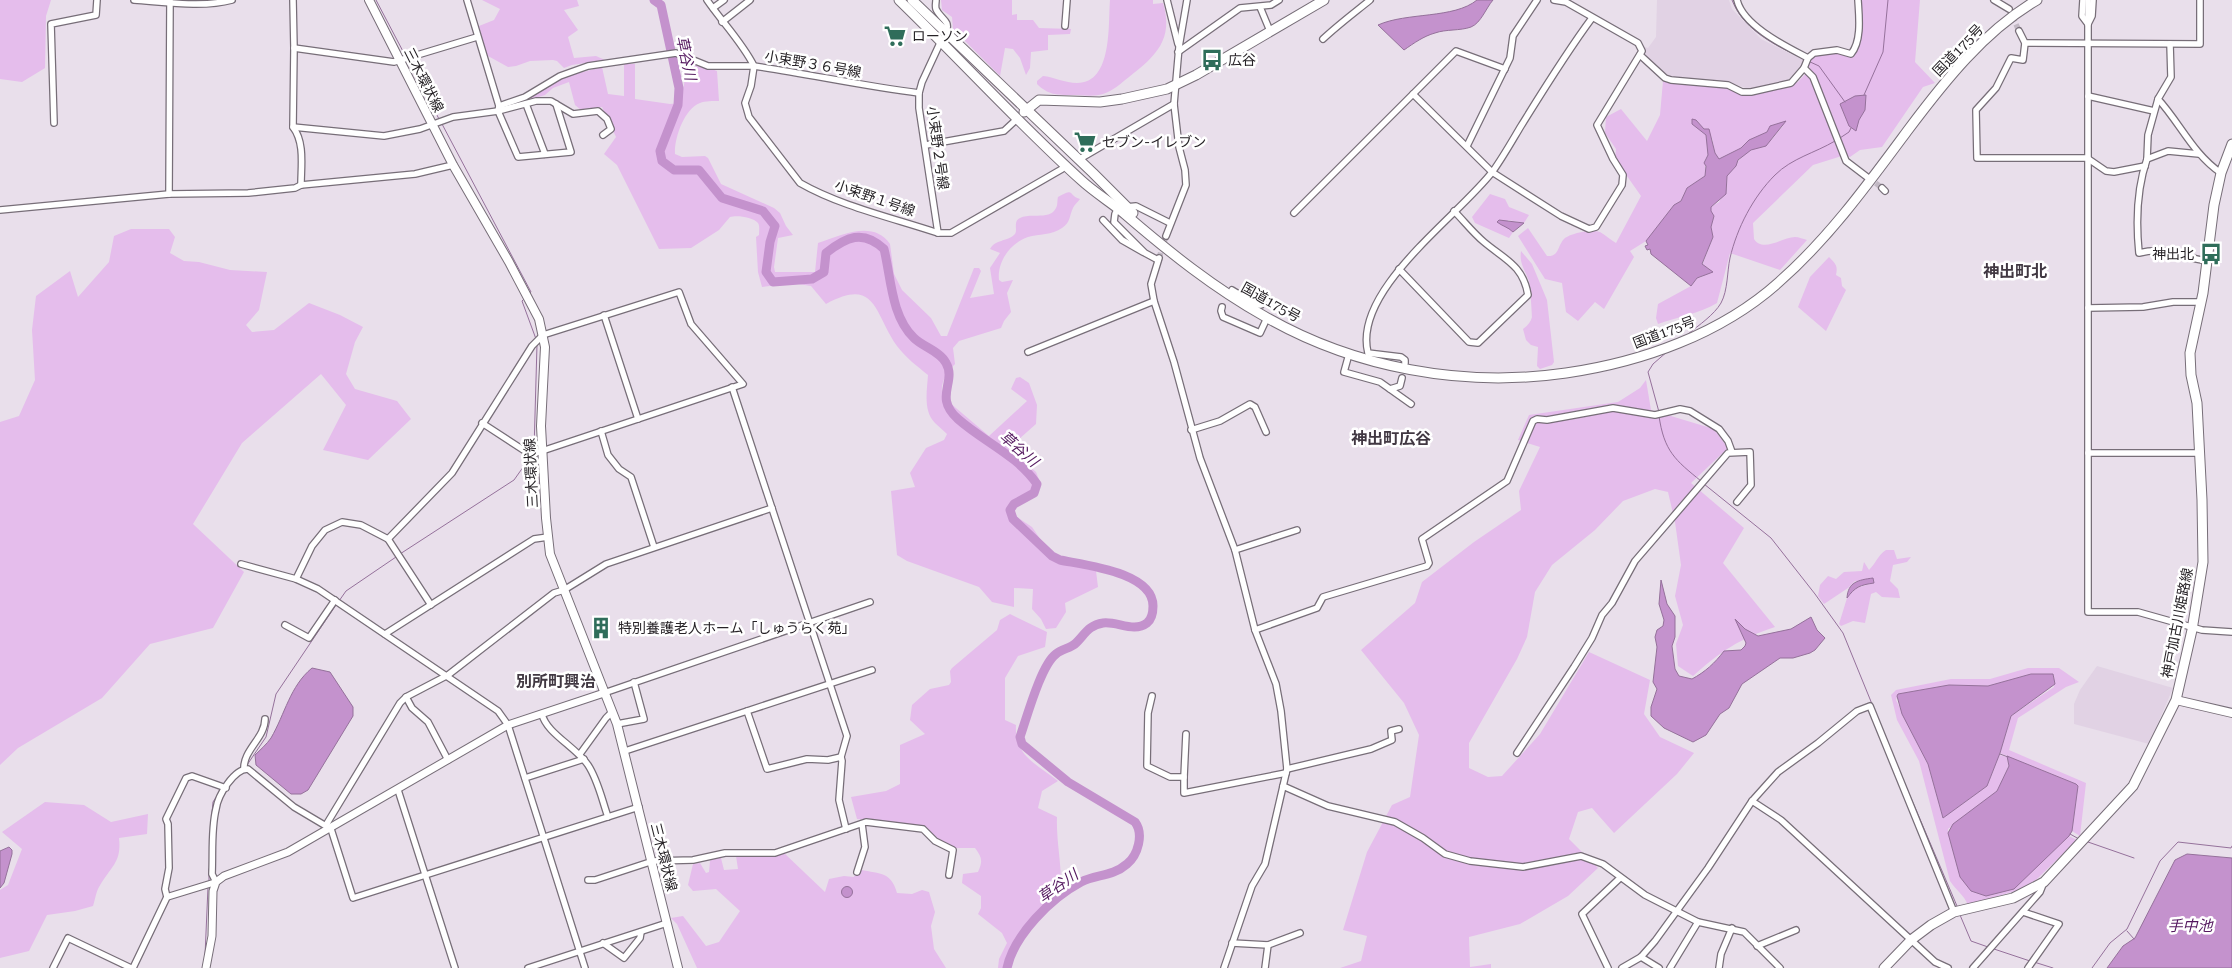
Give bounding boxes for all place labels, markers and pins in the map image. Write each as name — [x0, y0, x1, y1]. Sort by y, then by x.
supermarket icon: ローソン — [882, 23, 908, 49]
place label: ローソン — [912, 28, 968, 44]
bus stop icon: 広谷 — [1199, 47, 1225, 73]
place label: 広谷 — [1228, 52, 1256, 68]
supermarket icon: セブン-イレブン — [1072, 129, 1098, 155]
place label: セブン-イレブン — [1102, 134, 1206, 150]
bus stop icon: 神出北 — [2198, 241, 2224, 267]
place label: 神出北 — [2152, 246, 2194, 262]
building icon: 特別養護老人ホーム「しゅうらく苑」 — [588, 615, 614, 641]
place label: 特別養護老人ホーム「しゅうらく苑」 — [618, 620, 856, 636]

